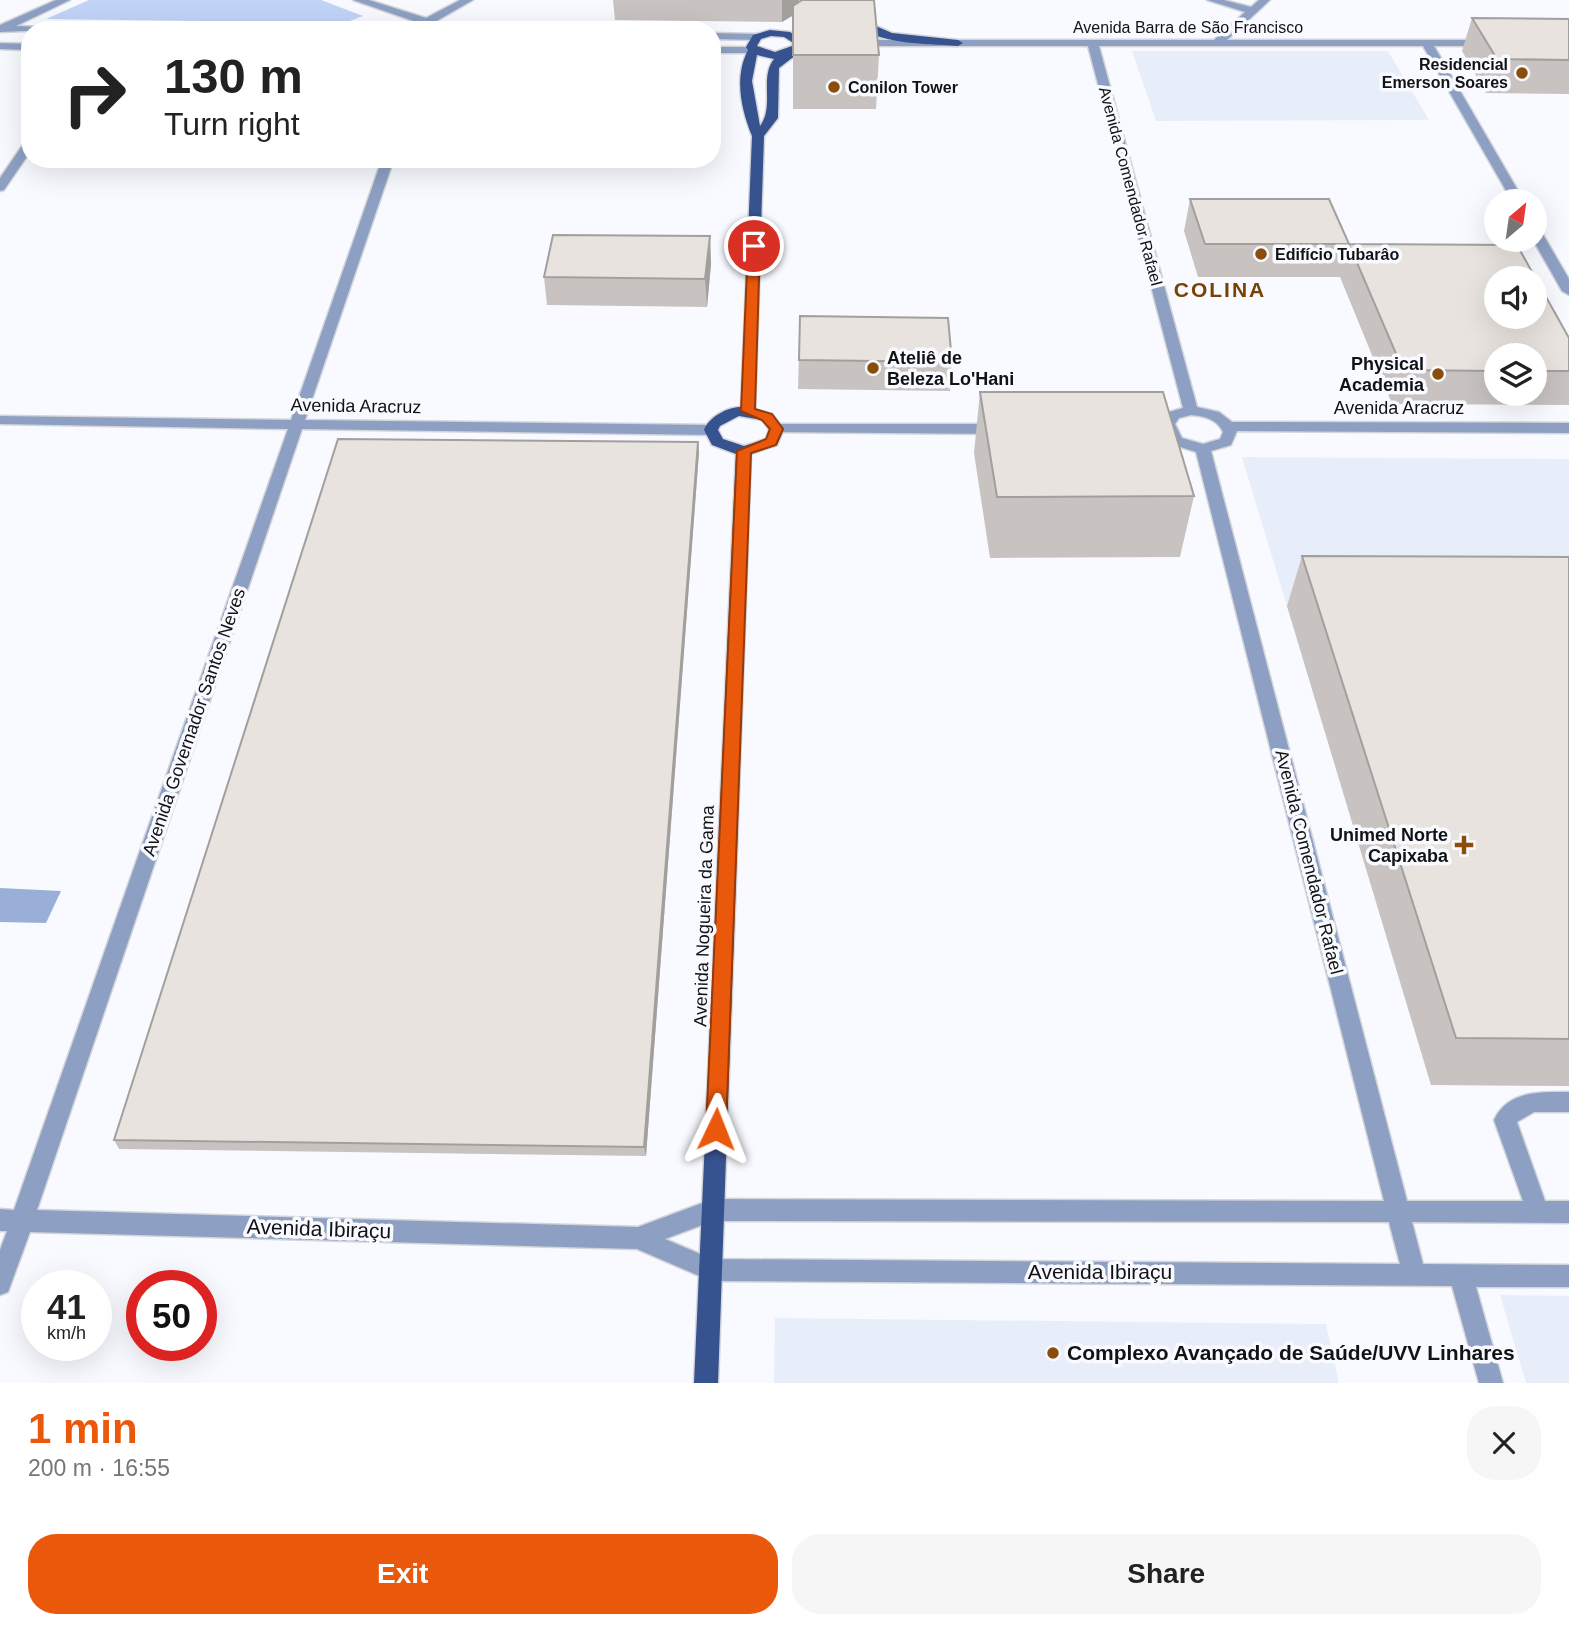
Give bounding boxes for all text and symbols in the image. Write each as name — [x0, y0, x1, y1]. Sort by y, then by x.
street label: Avenida Barra de São Francisco — [1073, 19, 1303, 36]
icon: right — [49, 49, 140, 140]
text: 130 m — [164, 49, 303, 103]
place label: Residencial Emerson Soares — [1382, 56, 1508, 91]
marker: Residencial Emerson Soares — [1514, 65, 1530, 81]
marker: Conilon Tower — [826, 79, 842, 95]
place label: Conilon Tower — [848, 79, 958, 96]
street label: Avenida Comendador Rafael — [1096, 85, 1165, 287]
text: Turn right — [164, 106, 300, 142]
north arrow — [1484, 189, 1547, 252]
map controls — [1484, 189, 1547, 406]
pin — [724, 216, 784, 276]
icon: arrive — [735, 227, 773, 265]
marker: Edifício Tubarâo — [1253, 246, 1269, 262]
place label: Edifício Tubarâo — [1275, 246, 1399, 263]
button: sound — [1484, 266, 1547, 329]
district label: COLINA — [1174, 278, 1266, 301]
button: layers — [1484, 343, 1547, 406]
place label: Ateliê de Beleza Lo'Hani — [887, 348, 1014, 389]
place label: Physical Academia — [1339, 354, 1425, 395]
marker: Ateliê de Beleza Lo'Hani — [865, 360, 881, 376]
marker: Physical Academia — [1430, 366, 1446, 382]
street label: Avenida Aracruz — [290, 395, 422, 417]
street label: Avenida Aracruz — [1334, 398, 1464, 418]
street label: Avenida Governador Santos Neves — [139, 586, 249, 858]
street label: Avenida Comendador Rafael — [1271, 748, 1347, 976]
street label: Avenida Nogueira da Gama — [690, 804, 718, 1027]
place label: Unimed Norte Capixaba — [1330, 825, 1449, 866]
marker: Unimed Norte Capixaba — [1454, 835, 1474, 855]
position arrow — [679, 1092, 753, 1166]
street label: Avenida Ibiraçu — [246, 1214, 392, 1243]
street label: Avenida Ibiraçu — [1028, 1260, 1172, 1283]
speed limit sign: 50 — [126, 1270, 217, 1361]
text: 41 — [47, 1287, 86, 1326]
text: km/h — [47, 1323, 86, 1343]
place label: Complexo Avançado de Saúde/UVV Linhares — [1067, 1341, 1515, 1364]
marker: Complexo Avançado de Saúde/UVV Linhares — [1045, 1345, 1061, 1361]
text: 1 min — [28, 1405, 138, 1452]
button: close — [1467, 1406, 1541, 1480]
text: 200 m · 16:55 — [28, 1455, 170, 1481]
button: Exit — [28, 1534, 778, 1614]
button: Share — [792, 1534, 1541, 1614]

